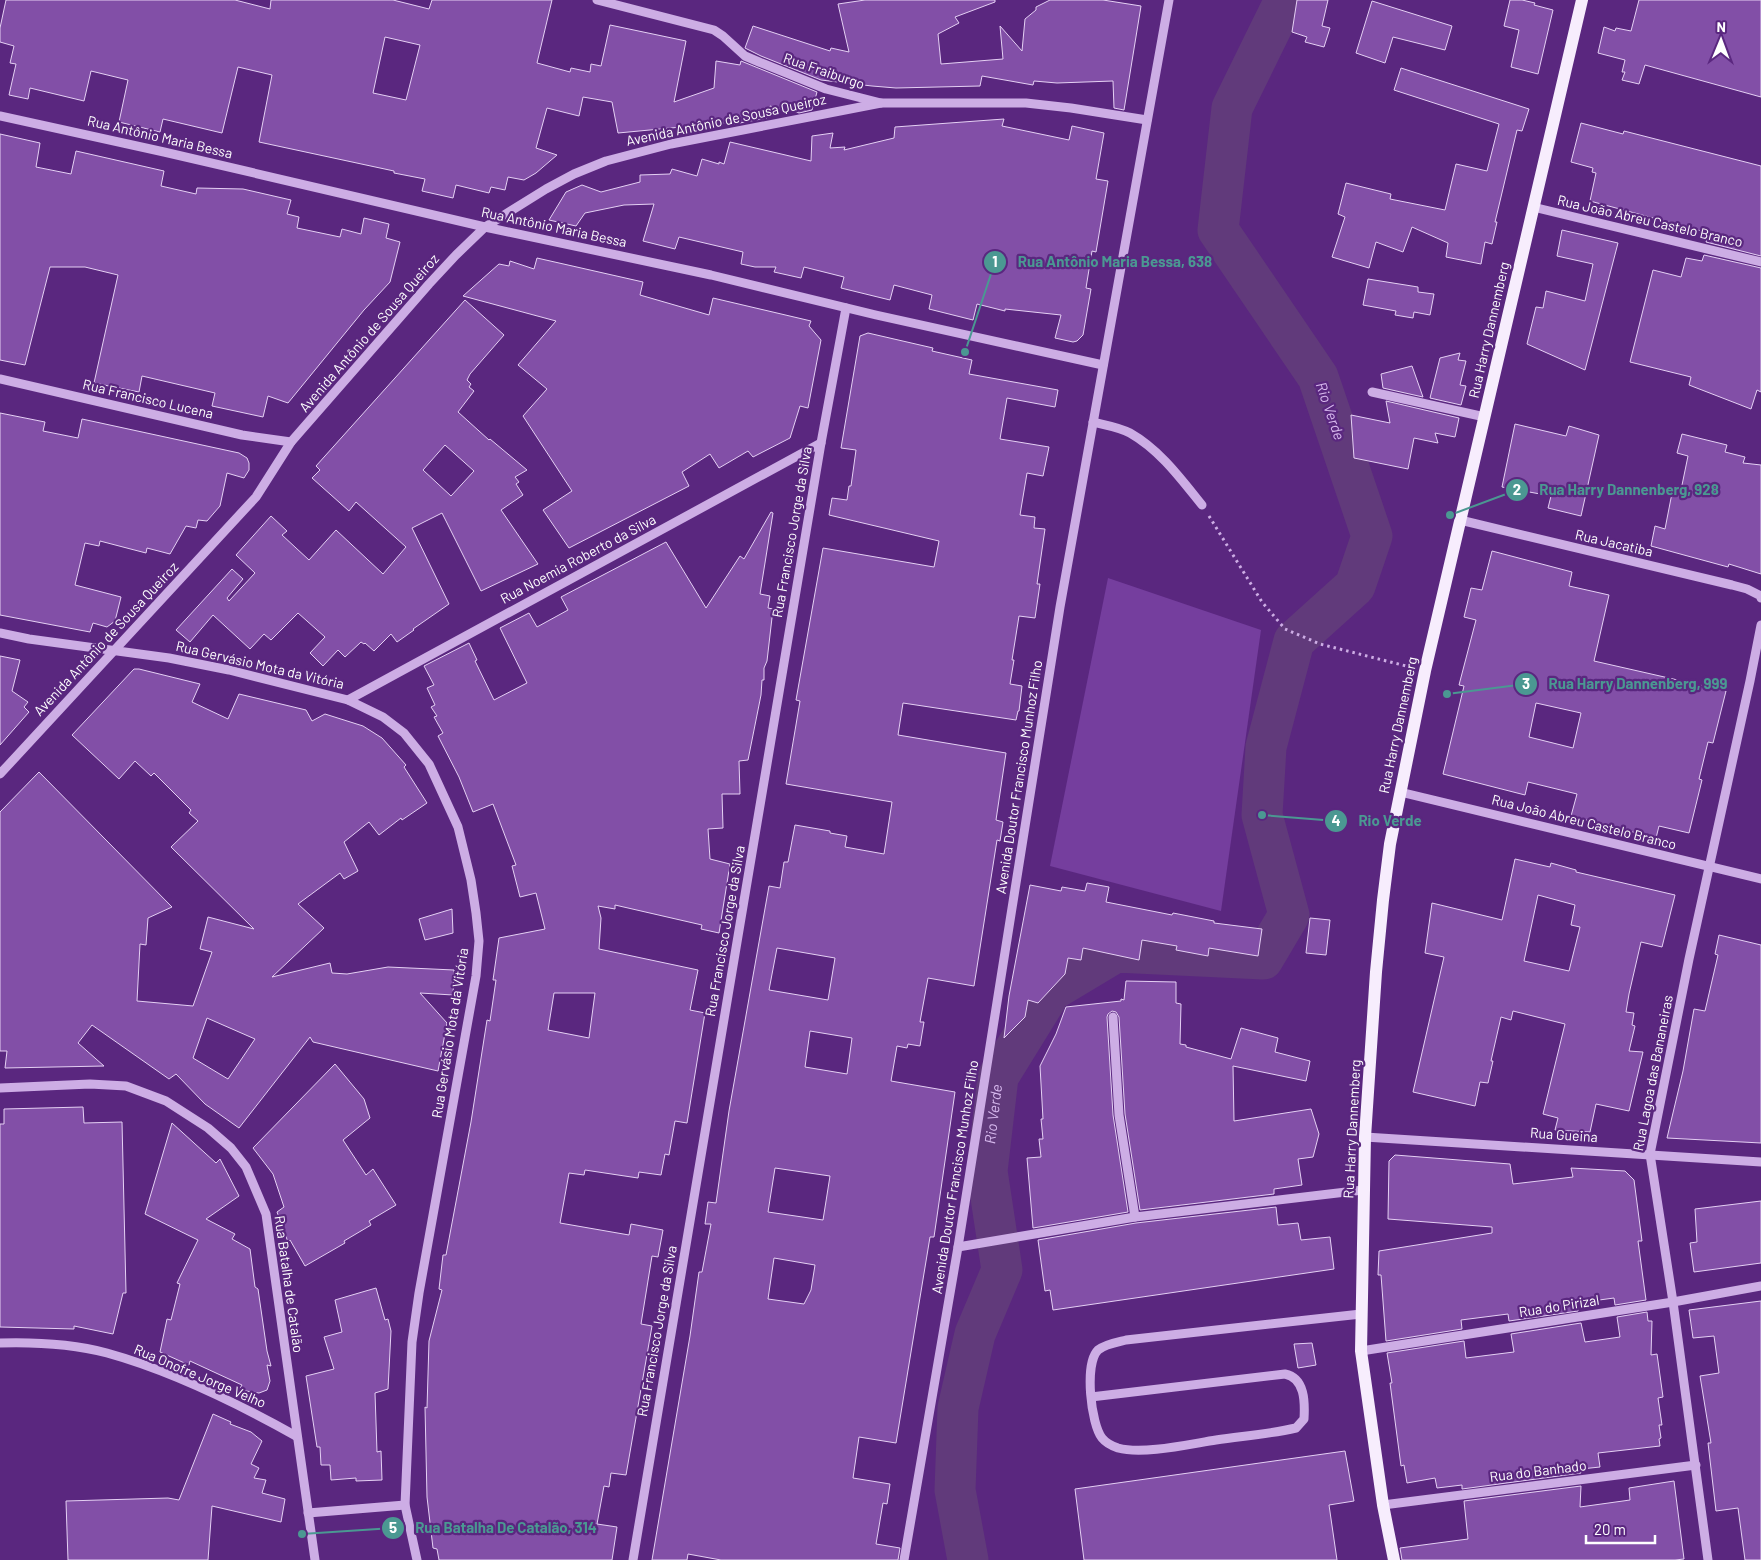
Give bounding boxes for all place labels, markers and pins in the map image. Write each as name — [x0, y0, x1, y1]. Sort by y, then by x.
callout: Rua Antônio Maria Bessa, 638 — [983, 247, 1222, 277]
callout: Rua Harry Dannenberg, 928 — [1504, 475, 1729, 505]
callout: Rua Harry Dannenberg, 999 — [1514, 669, 1738, 699]
callout: Rio Verde — [1324, 806, 1432, 836]
callout: Rua Batalha De Catalão, 314 — [380, 1513, 607, 1543]

